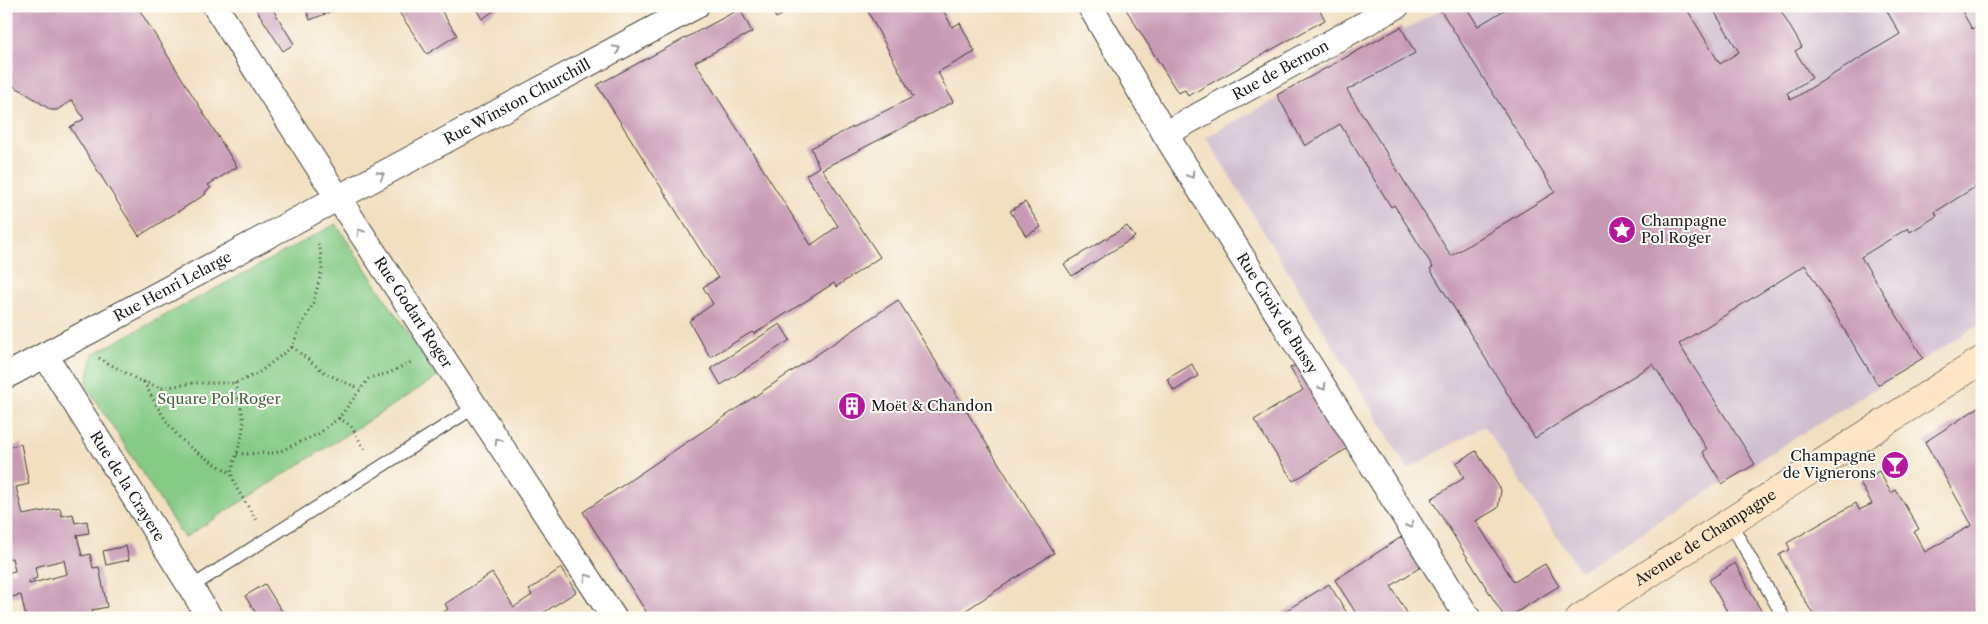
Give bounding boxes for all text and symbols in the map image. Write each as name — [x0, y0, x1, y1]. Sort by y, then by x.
street label: Rue de Bernon — [1229, 35, 1332, 104]
one-way arrow — [611, 45, 620, 55]
street label: Rue Winston Churchill — [440, 54, 594, 149]
one-way arrow — [1184, 170, 1194, 179]
one-way arrow — [375, 171, 384, 181]
place label: Champagne Pol Roger — [1641, 211, 1727, 247]
place icon: Champagne Pol Roger — [1607, 215, 1637, 245]
one-way arrow — [357, 229, 366, 238]
street label: Rue Henri Lelarge — [110, 247, 235, 326]
street label: Rue Croix de Bussy — [1233, 249, 1323, 378]
street label: Rue Godart Roger — [370, 253, 457, 372]
one-way arrow — [1317, 382, 1327, 391]
park label: Square Pol Roger — [157, 389, 281, 408]
building icon: Moёt & Chandon — [837, 391, 867, 421]
place label: Moёt & Chandon — [871, 396, 994, 415]
street label: Rue de la Crayere — [86, 427, 169, 545]
one-way arrow — [494, 438, 504, 447]
place label: Champagne de Vignerons — [1783, 446, 1876, 482]
bar icon: Champagne de Vignerons — [1880, 450, 1910, 480]
street label: Avenue de Champagne — [1630, 485, 1780, 590]
one-way arrow — [1404, 519, 1413, 528]
one-way arrow — [584, 573, 593, 583]

